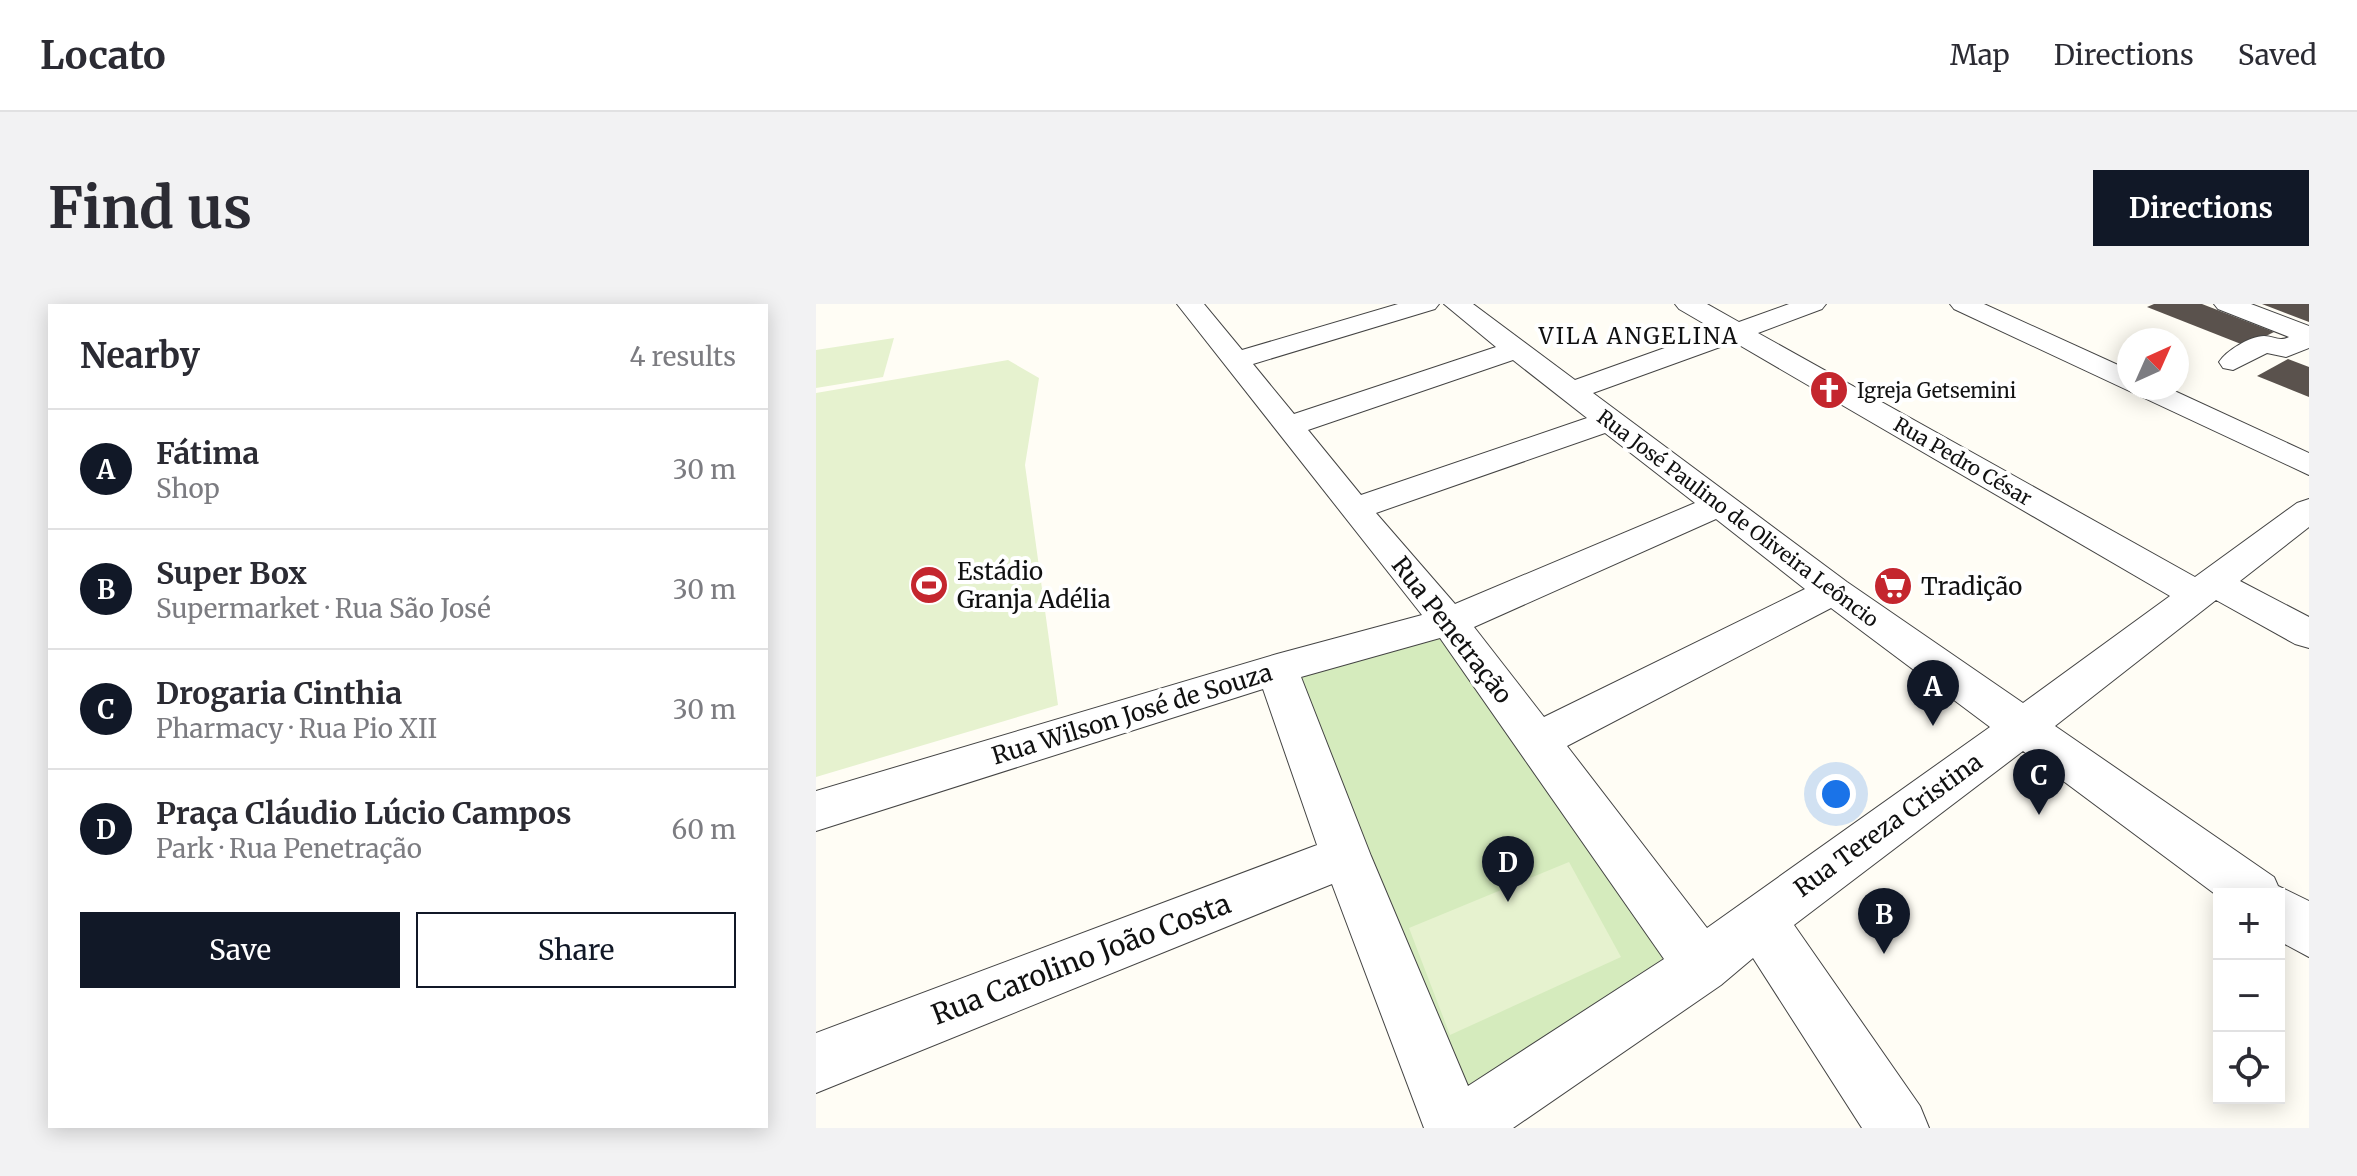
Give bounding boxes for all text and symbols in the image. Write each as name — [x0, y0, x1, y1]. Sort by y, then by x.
text: Locato — [40, 32, 166, 79]
text: Map — [1950, 37, 2010, 73]
text: Directions — [2054, 37, 2194, 73]
text: Saved — [2238, 37, 2317, 73]
button: Directions — [2093, 170, 2309, 246]
text: Find us — [48, 173, 252, 243]
district label: VILA ANGELINA — [1538, 322, 1739, 350]
north arrow — [2117, 328, 2189, 400]
text: Nearby — [80, 335, 200, 377]
text: 4 results — [629, 340, 736, 373]
church icon: Igreja Getsemini — [1808, 369, 1850, 411]
place label: Igreja Getsemini — [1857, 378, 2016, 403]
street label: Rua José Paulino de Oliveira Leôncio — [1592, 404, 1884, 632]
street label: Rua Pedro César — [1890, 411, 2036, 511]
text: Fátima — [156, 434, 259, 472]
text: A — [97, 453, 115, 486]
text: 30 m — [673, 453, 736, 486]
text: Shop — [156, 472, 220, 505]
street label: Rua Penetração — [1385, 550, 1519, 710]
text: Super Box — [156, 554, 307, 592]
place label: Estádio Granja Adélia — [957, 556, 1111, 615]
sports icon: Estádio Granja Adélia — [908, 564, 950, 606]
supermarket icon: Tradição — [1872, 565, 1914, 607]
place label: Tradição — [1921, 571, 2022, 602]
text: B — [97, 573, 115, 606]
text: 30 m — [673, 573, 736, 606]
text: Supermarket · Rua São José — [156, 592, 491, 625]
street label: Rua Wilson José de Souza — [988, 657, 1276, 771]
pin: A — [1907, 660, 1959, 726]
text: Drogaria Cinthia — [156, 674, 402, 712]
text: C — [97, 693, 115, 726]
text: 30 m — [673, 693, 736, 726]
text: Pharmacy · Rua Pio XII — [156, 712, 437, 745]
street label: Rua Tereza Cristina — [1788, 746, 1988, 904]
pin: C — [2013, 749, 2065, 815]
your location — [1816, 774, 1856, 814]
text: Praça Cláudio Lúcio Campos — [156, 794, 572, 832]
text: D — [96, 813, 116, 846]
text: 60 m — [672, 813, 736, 846]
text: Park · Rua Penetração — [156, 832, 422, 865]
pin: D — [1482, 836, 1534, 902]
street label: Rua Carolino João Costa — [926, 885, 1236, 1033]
pin: B — [1858, 888, 1910, 954]
map controls — [2213, 888, 2285, 1104]
button: + — [2213, 888, 2285, 960]
button: Save — [80, 912, 400, 988]
button: Share — [416, 912, 736, 988]
button: − — [2213, 960, 2285, 1032]
button: locate — [2213, 1032, 2285, 1104]

